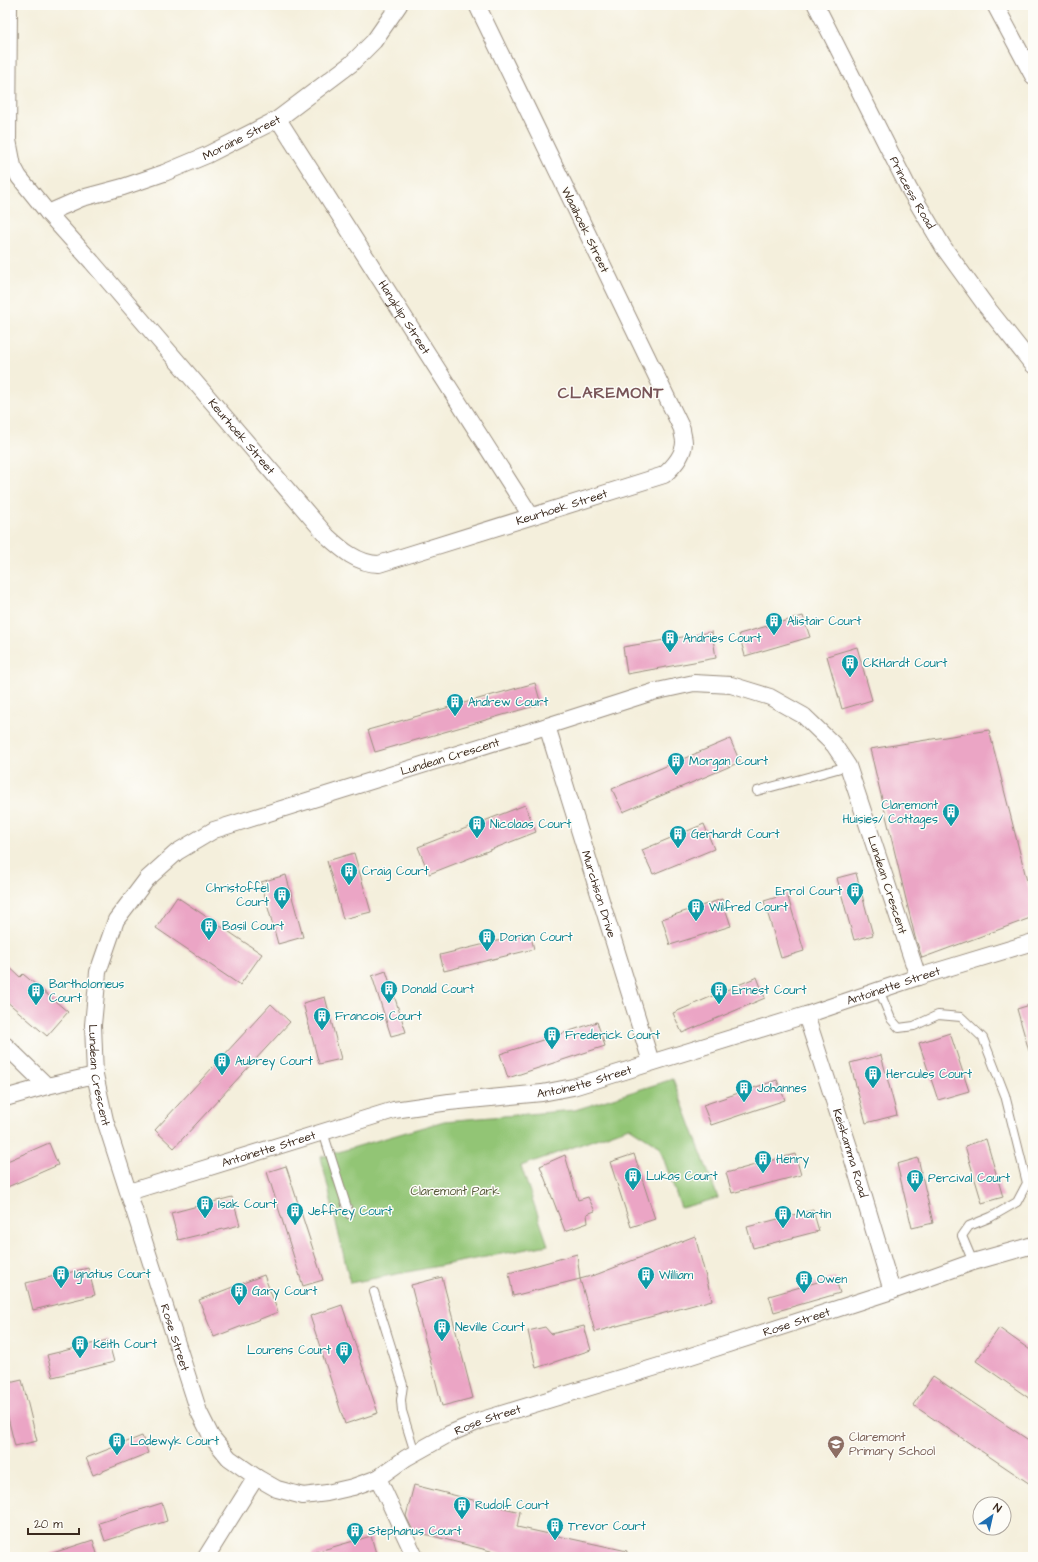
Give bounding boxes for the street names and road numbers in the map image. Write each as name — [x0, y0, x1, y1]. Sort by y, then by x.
street label: Moraine Street — [199, 111, 283, 165]
street label: Princess Road — [885, 153, 939, 232]
street label: Waaihoek Street — [557, 184, 613, 276]
street label: Hangklip Street — [374, 277, 434, 358]
street label: Keurhoek Street — [204, 395, 279, 478]
street label: Keurhoek Street — [514, 485, 610, 529]
street label: Lundean Crescent — [398, 734, 502, 780]
street label: Lundean Crescent — [863, 834, 911, 937]
street label: Murchison Drive — [578, 848, 621, 940]
street label: Antoinette Street — [844, 962, 942, 1009]
street label: Lundean Crescent — [84, 1024, 115, 1128]
street label: Antoinette Street — [536, 1061, 634, 1102]
street label: Keiskamma Road — [829, 1106, 872, 1200]
street label: Antoinette Street — [219, 1126, 318, 1171]
street label: Rose Street — [156, 1302, 194, 1373]
street label: Rose Street — [761, 1303, 832, 1341]
street label: Rose Street — [452, 1400, 523, 1439]

